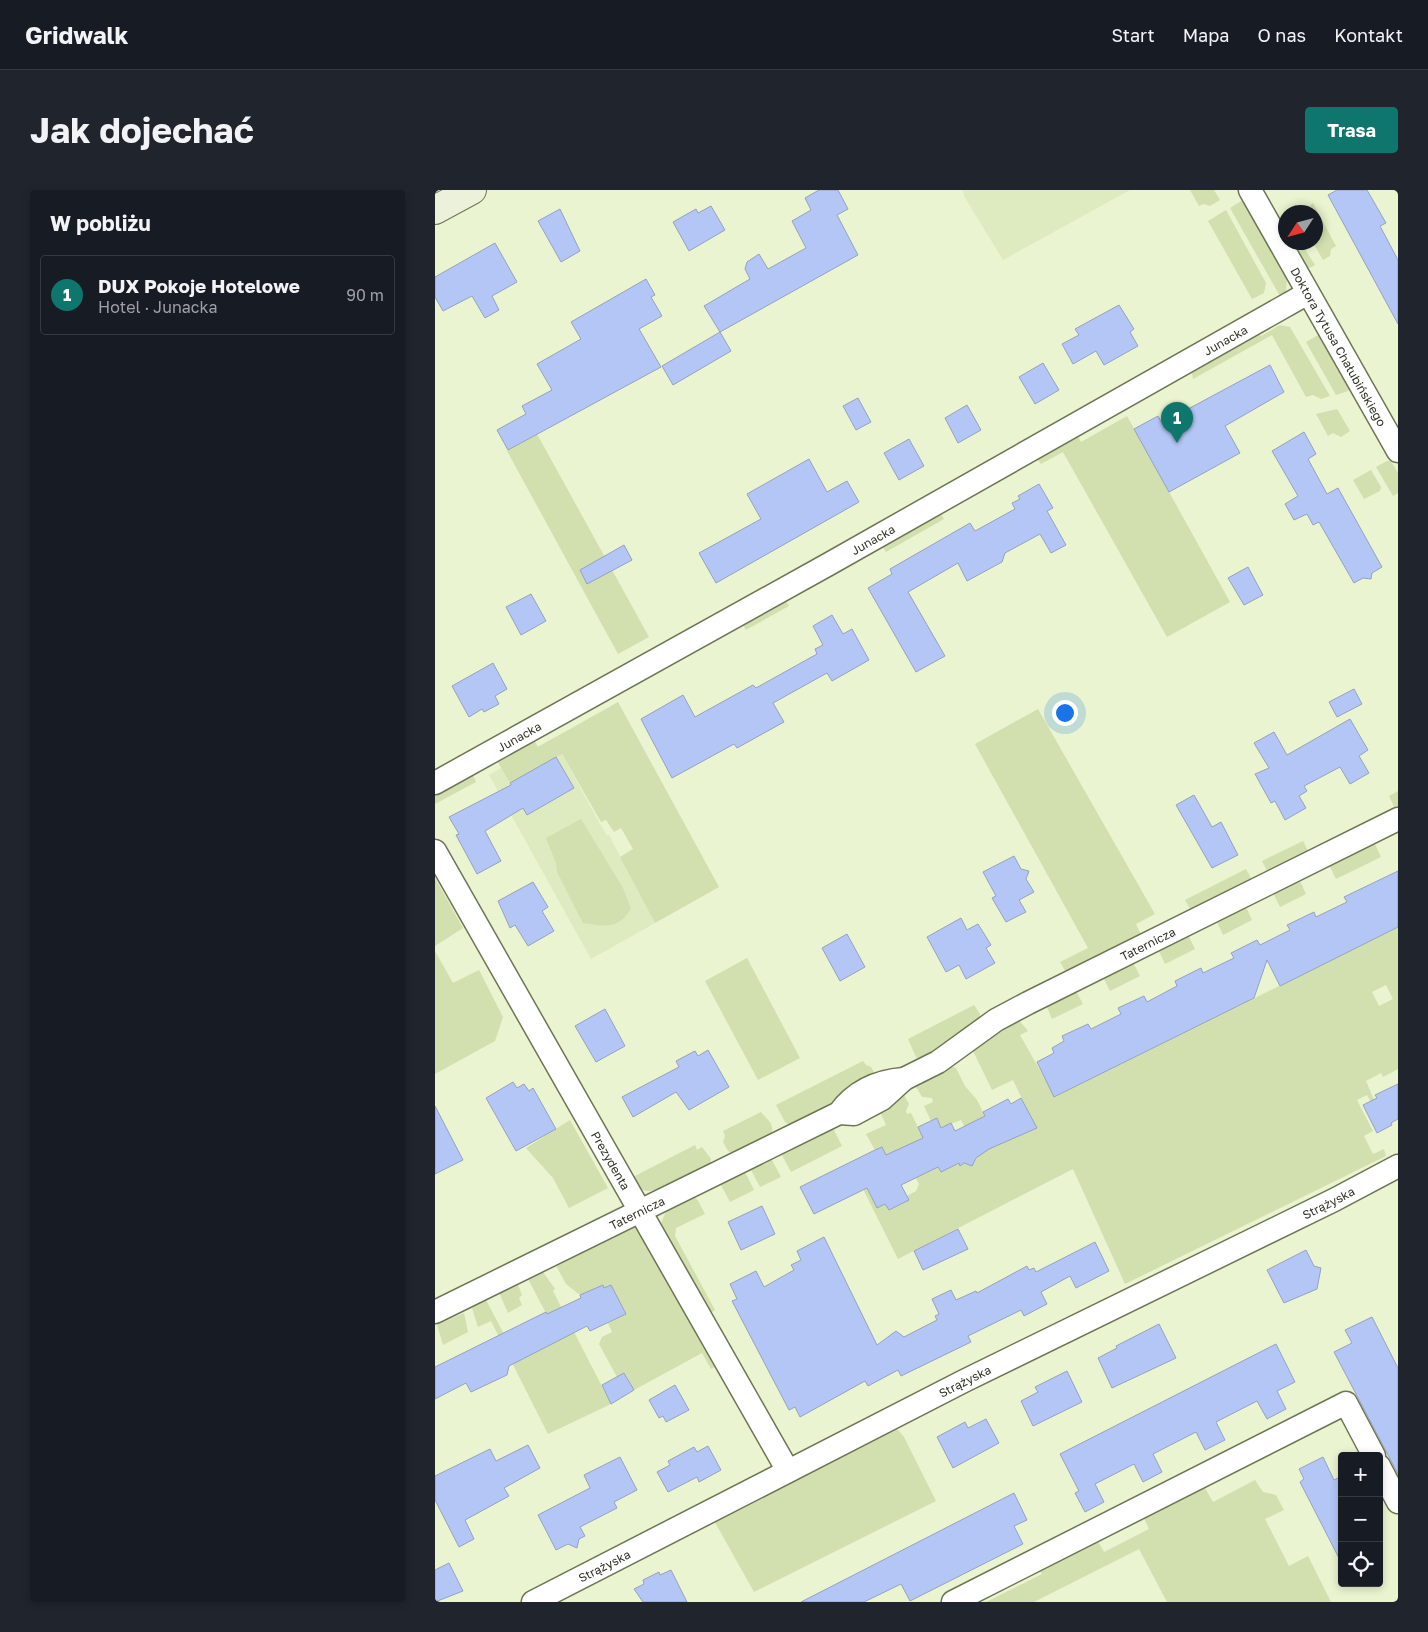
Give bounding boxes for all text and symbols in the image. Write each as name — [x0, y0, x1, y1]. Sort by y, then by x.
text: Gridwalk — [25, 20, 129, 49]
text: Start — [1112, 24, 1155, 46]
text: Mapa — [1183, 24, 1230, 46]
text: O nas — [1258, 24, 1306, 46]
text: Kontakt — [1334, 24, 1403, 46]
button: Trasa — [1305, 107, 1398, 153]
text: Jak dojechać — [30, 109, 254, 151]
north arrow — [1278, 205, 1323, 250]
text: W pobliżu — [50, 210, 151, 236]
street label: Doktora Tytusa Chałubińskiego — [1288, 264, 1390, 429]
text: DUX Pokoje Hotelowe — [98, 274, 300, 297]
text: 1 — [63, 285, 71, 305]
text: 90 m — [346, 285, 384, 305]
text: Hotel · Junacka — [98, 297, 217, 317]
street label: Junacka — [1201, 321, 1250, 358]
pin: 1 — [1161, 402, 1193, 443]
street label: Junacka — [848, 521, 897, 558]
your location — [1052, 700, 1078, 726]
street label: Junacka — [494, 718, 544, 755]
street label: Taternicza — [1118, 924, 1178, 963]
street label: Prezydenta — [588, 1128, 634, 1192]
street label: Strążyska — [1300, 1183, 1357, 1222]
street label: Taternicza — [607, 1193, 667, 1232]
street label: Strążyska — [936, 1362, 993, 1400]
map controls — [1338, 1452, 1383, 1587]
button: + — [1338, 1452, 1383, 1497]
button: − — [1338, 1497, 1383, 1542]
button: locate — [1338, 1542, 1383, 1587]
street label: Strążyska — [576, 1546, 633, 1585]

